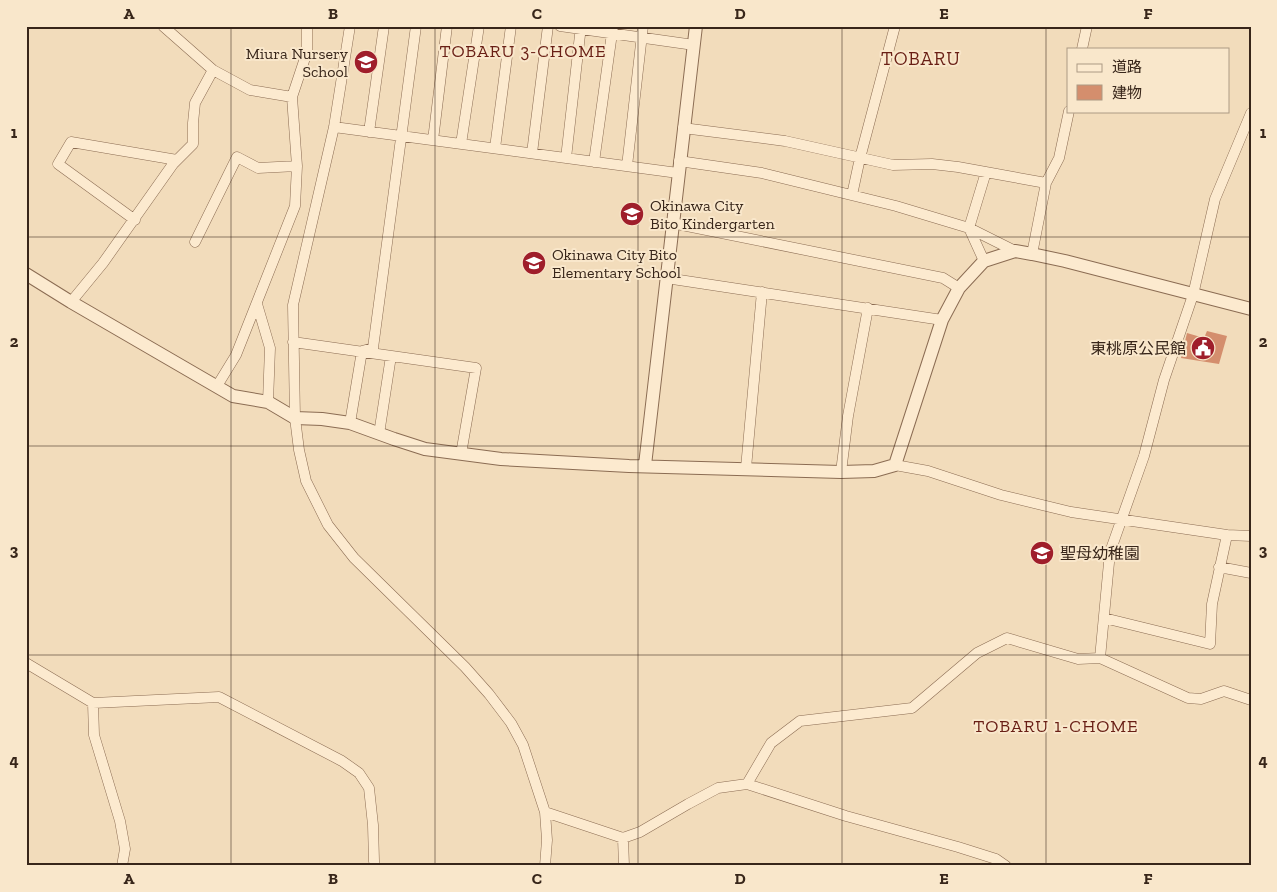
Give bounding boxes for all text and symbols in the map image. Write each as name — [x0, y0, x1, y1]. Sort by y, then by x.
text: A — [124, 4, 135, 23]
text: B — [328, 4, 338, 23]
text: C — [532, 4, 542, 23]
text: D — [734, 4, 746, 23]
text: E — [939, 4, 949, 23]
text: F — [1143, 4, 1153, 23]
district label: TOBARU 3-CHOME — [439, 40, 607, 62]
place label: Miura Nursery School — [246, 44, 349, 81]
district label: TOBARU — [881, 47, 961, 70]
legend — [1067, 48, 1230, 112]
school or university icon: Miura Nursery School — [353, 49, 379, 75]
text: 道路 — [1112, 58, 1142, 76]
text: 建物 — [1112, 84, 1142, 102]
text: 1 — [11, 123, 18, 142]
text: 1 — [1260, 123, 1267, 142]
place label: Okinawa City Bito Kindergarten — [650, 196, 776, 233]
school or university icon: Okinawa City Bito Kindergarten — [619, 201, 645, 227]
place label: Okinawa City Bito Elementary School — [552, 245, 681, 282]
school or university icon: Okinawa City Bito Elementary School — [521, 250, 547, 276]
text: 2 — [10, 332, 19, 351]
text: 2 — [1259, 332, 1268, 351]
public building icon: 東桃原公民館 — [1190, 335, 1216, 361]
place label: 東桃原公民館 — [1090, 339, 1186, 358]
school or university icon: 聖母幼稚園 — [1029, 540, 1055, 566]
text: 3 — [10, 541, 19, 560]
text: 3 — [1259, 541, 1268, 560]
place label: 聖母幼稚園 — [1060, 544, 1140, 563]
district label: TOBARU 1-CHOME — [973, 715, 1139, 737]
text: 4 — [9, 751, 19, 770]
text: 4 — [1258, 751, 1268, 770]
text: A — [124, 869, 135, 888]
text: B — [328, 869, 338, 888]
text: C — [532, 869, 542, 888]
text: D — [734, 869, 746, 888]
text: E — [939, 869, 949, 888]
text: F — [1143, 869, 1153, 888]

